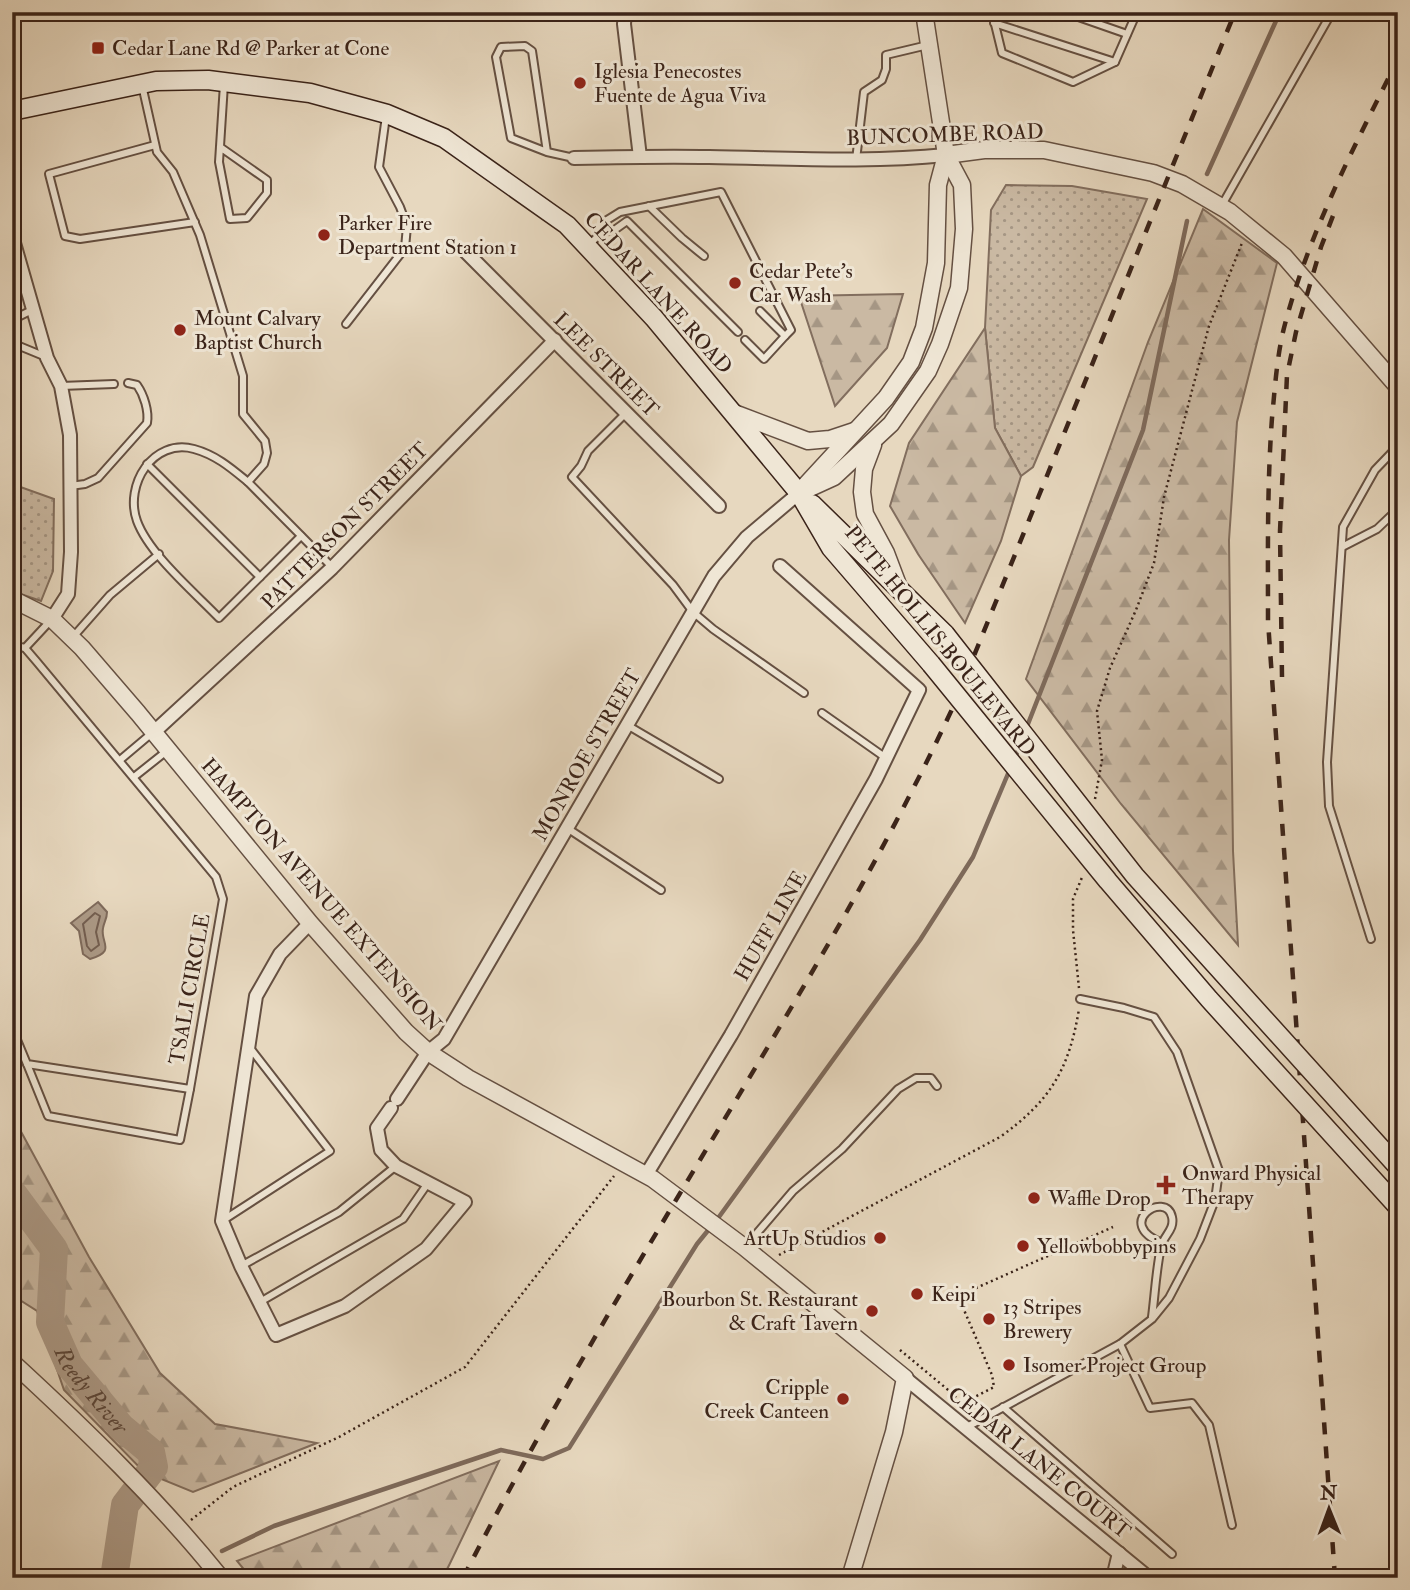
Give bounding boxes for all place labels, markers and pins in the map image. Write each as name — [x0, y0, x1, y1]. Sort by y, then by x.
place label: Cedar Lane Rd @ Parker at Cone — [112, 35, 389, 62]
marker: Cedar Lane Rd @ Parker at Cone — [90, 40, 106, 56]
place label: Iglesia Penecostes Fuente de Agua Viva — [594, 58, 767, 109]
marker: Iglesia Penecostes Fuente de Agua Viva — [572, 75, 588, 91]
place label: Parker Fire Department Station 1 — [338, 210, 517, 261]
marker: Parker Fire Department Station 1 — [316, 227, 332, 243]
place label: Cedar Pete's Car Wash — [749, 258, 853, 309]
marker: Cedar Pete's Car Wash — [727, 275, 743, 291]
place label: Mount Calvary Baptist Church — [194, 305, 322, 356]
marker: Mount Calvary Baptist Church — [172, 322, 188, 338]
place label: Onward Physical Therapy — [1182, 1160, 1322, 1211]
marker: Onward Physical Therapy — [1156, 1175, 1176, 1195]
place label: Waffle Drop — [1047, 1185, 1151, 1212]
marker: Waffle Drop — [1026, 1190, 1042, 1206]
place label: ArtUp Studios — [743, 1225, 866, 1252]
marker: ArtUp Studios — [872, 1230, 888, 1246]
place label: Yellowbobbypins — [1037, 1233, 1176, 1260]
marker: Yellowbobbypins — [1015, 1238, 1031, 1254]
place label: Keipi — [931, 1281, 976, 1308]
place label: Bourbon St. Restaurant & Craft Tavern — [662, 1286, 858, 1337]
marker: Keipi — [909, 1286, 925, 1302]
place label: 13 Stripes Brewery — [1003, 1294, 1081, 1345]
marker: Bourbon St. Restaurant & Craft Tavern — [864, 1303, 880, 1319]
marker: 13 Stripes Brewery — [981, 1311, 997, 1327]
place label: Isomer Project Group — [1023, 1352, 1206, 1379]
marker: Isomer Project Group — [1001, 1357, 1017, 1373]
place label: Cripple Creek Canteen — [704, 1374, 829, 1425]
marker: Cripple Creek Canteen — [835, 1391, 851, 1407]

